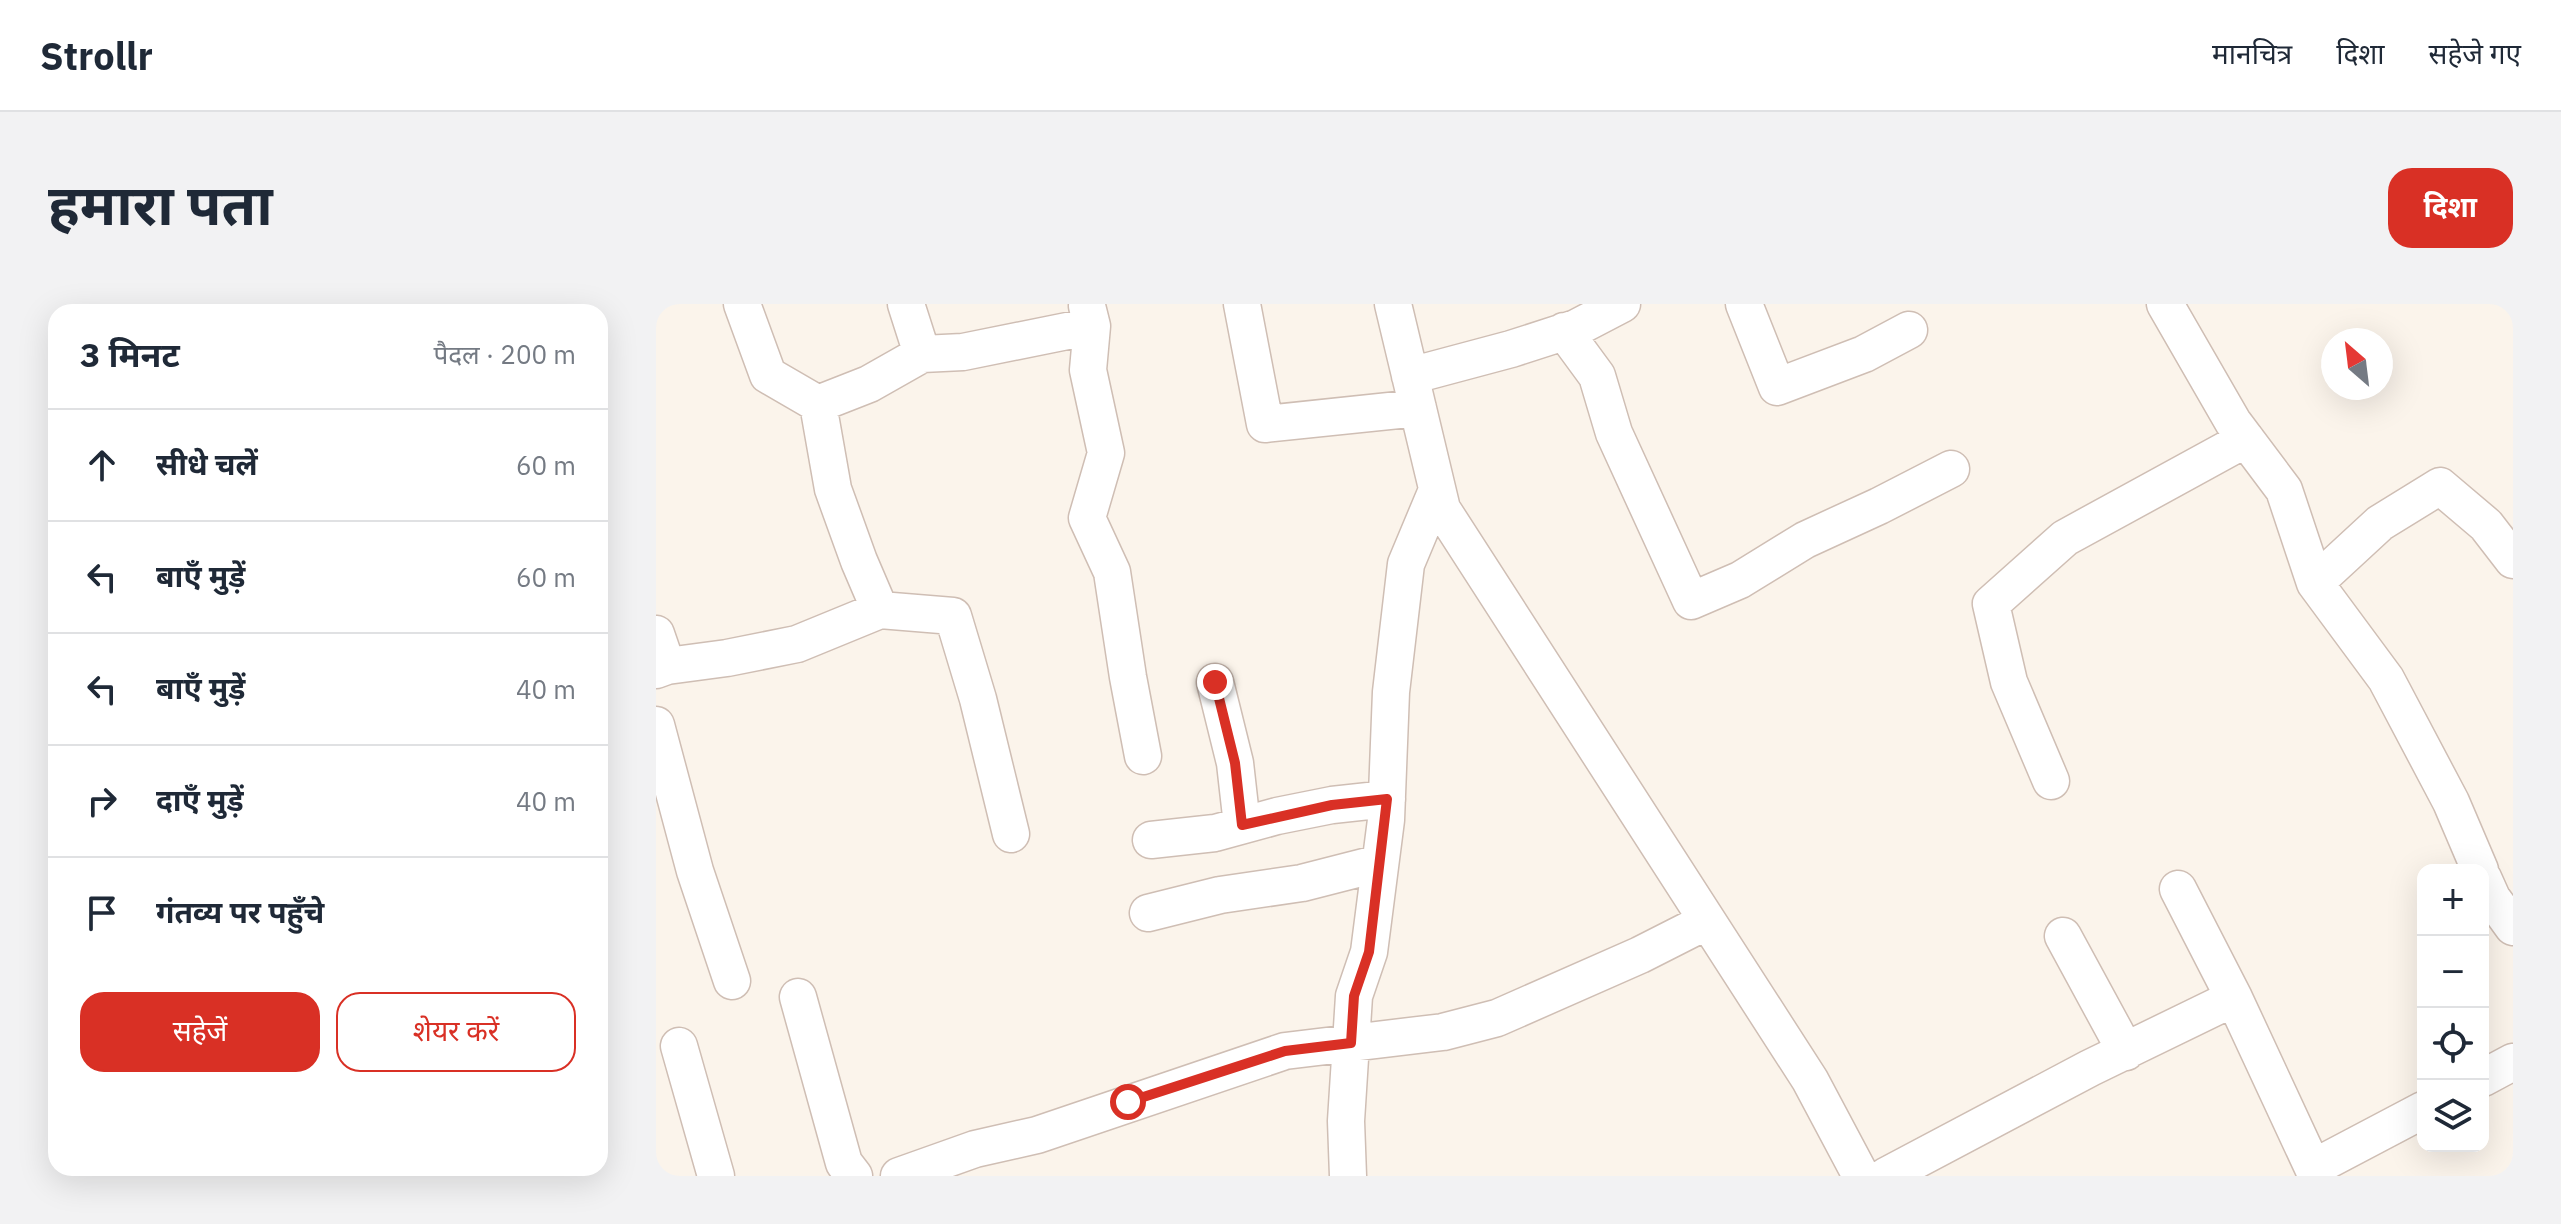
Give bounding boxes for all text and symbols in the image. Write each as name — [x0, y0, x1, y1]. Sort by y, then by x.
text: Strollr — [40, 31, 153, 80]
text: मानचित्र — [2212, 35, 2292, 72]
text: दिशा — [2336, 35, 2385, 72]
text: सहेजे गए — [2429, 35, 2521, 72]
text: हमारा पता — [48, 168, 273, 240]
button: दिशा — [2388, 168, 2513, 248]
north arrow — [2321, 328, 2393, 400]
text: 3 मिनट — [80, 332, 180, 376]
text: पैदल · 200 m — [433, 337, 576, 371]
icon: ahead — [80, 443, 124, 487]
text: सीधे चलें — [156, 444, 258, 483]
text: 60 m — [516, 448, 576, 482]
icon: left — [80, 555, 124, 599]
text: बाएँ मुड़ें — [156, 556, 245, 595]
text: 60 m — [516, 560, 576, 594]
route end — [1197, 664, 1233, 700]
icon: left — [80, 667, 124, 711]
text: बाएँ मुड़ें — [156, 668, 245, 707]
text: 40 m — [516, 672, 576, 706]
icon: right — [80, 779, 124, 823]
text: दाएँ मुड़ें — [156, 780, 244, 819]
text: 40 m — [516, 784, 576, 818]
map controls — [2417, 864, 2489, 1152]
button: + — [2417, 864, 2489, 936]
icon: arrive — [80, 891, 124, 935]
text: गंतव्य पर पहुँचे — [156, 892, 324, 931]
button: − — [2417, 936, 2489, 1008]
button: सहेजें — [80, 992, 320, 1072]
button: शेयर करें — [336, 992, 576, 1072]
button: locate — [2417, 1008, 2489, 1080]
button: layers — [2417, 1080, 2489, 1152]
route start — [1110, 1084, 1146, 1120]

